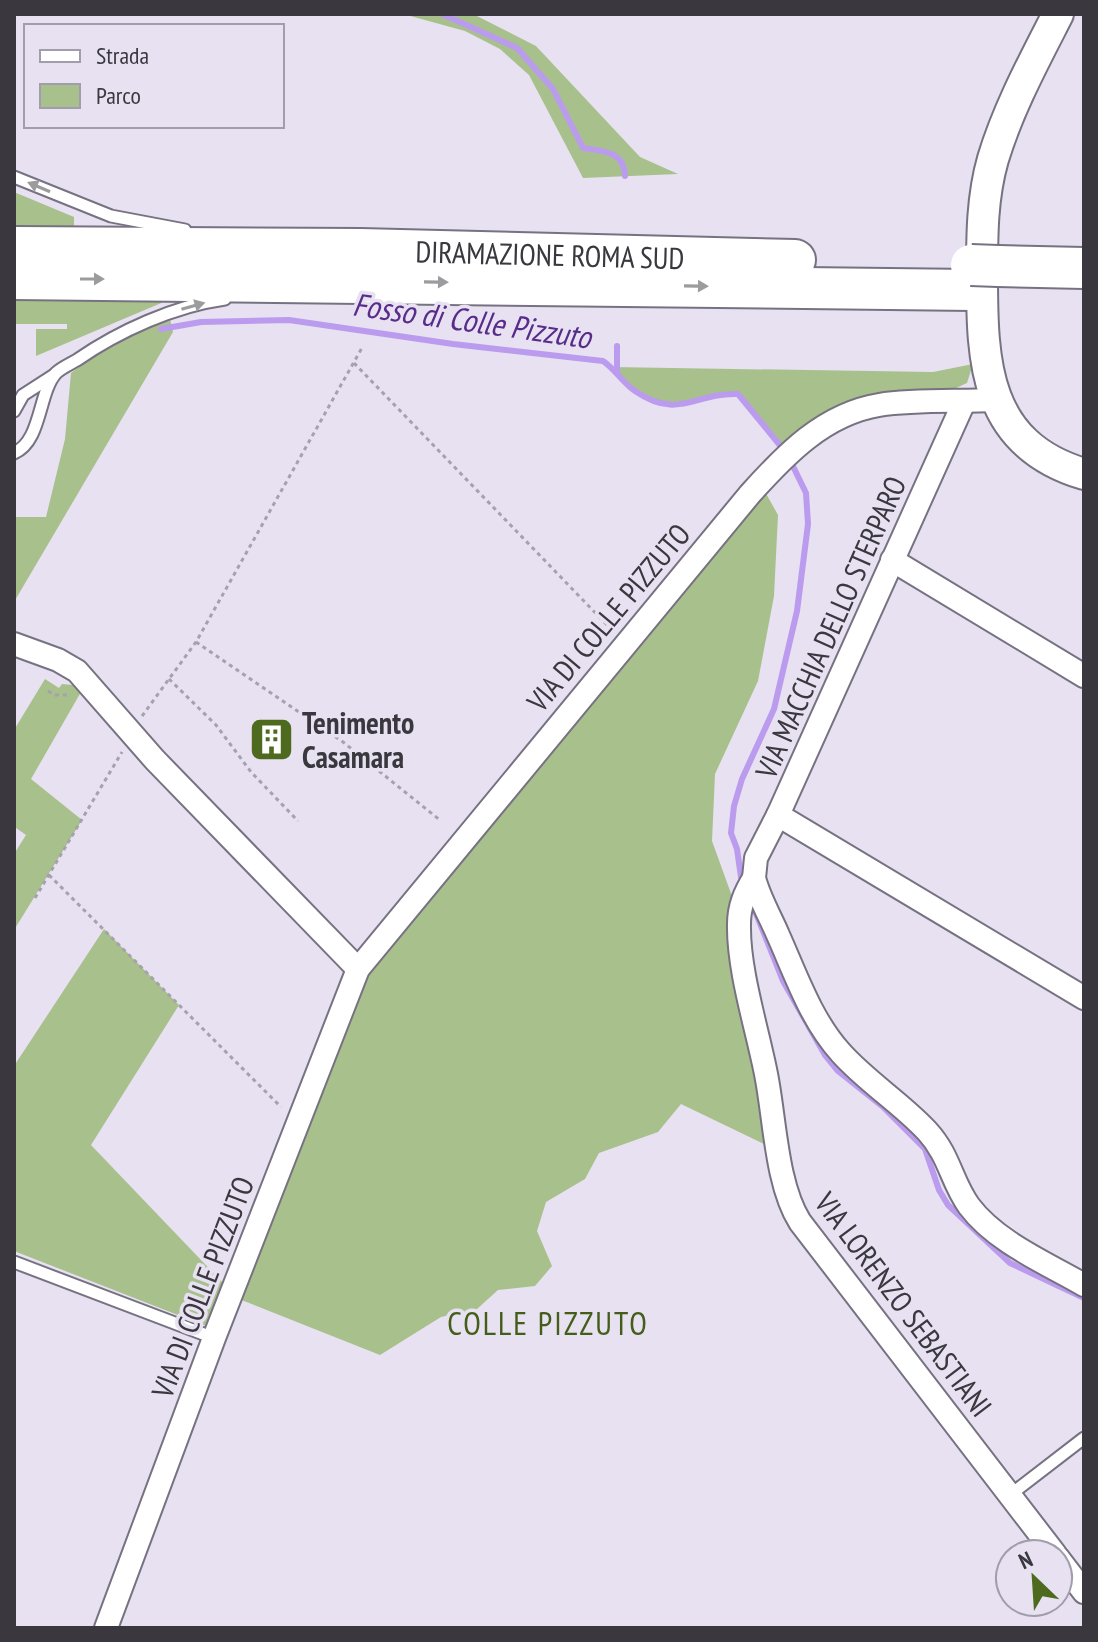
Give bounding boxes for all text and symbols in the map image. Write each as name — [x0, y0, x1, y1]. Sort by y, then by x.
legend — [24, 24, 284, 128]
text: Strada — [96, 40, 149, 71]
text: Parco — [96, 80, 141, 111]
one-way arrow — [27, 181, 50, 194]
street label: DIRAMAZIONE ROMA SUD — [415, 231, 685, 277]
one-way arrow — [80, 273, 105, 285]
one-way arrow — [424, 276, 449, 289]
one-way arrow — [684, 280, 709, 293]
water label: Fosso di Colle Pizzuto — [350, 283, 596, 358]
one-way arrow — [181, 299, 205, 312]
street label: VIA MACCHIA DELLO STERPARO — [745, 470, 914, 785]
street label: VIA DI COLLE PIZZUTO — [517, 515, 698, 720]
place label: Tenimento Casamara — [302, 703, 414, 776]
building icon: Tenimento Casamara — [247, 715, 295, 763]
street label: VIA DI COLLE PIZZUTO — [142, 1171, 262, 1404]
street label: VIA LORENZO SEBASTIANI — [806, 1183, 1001, 1424]
district label: COLLE PIZZUTO — [447, 1302, 649, 1344]
north arrow — [994, 1538, 1074, 1618]
text: N — [1014, 1545, 1037, 1575]

